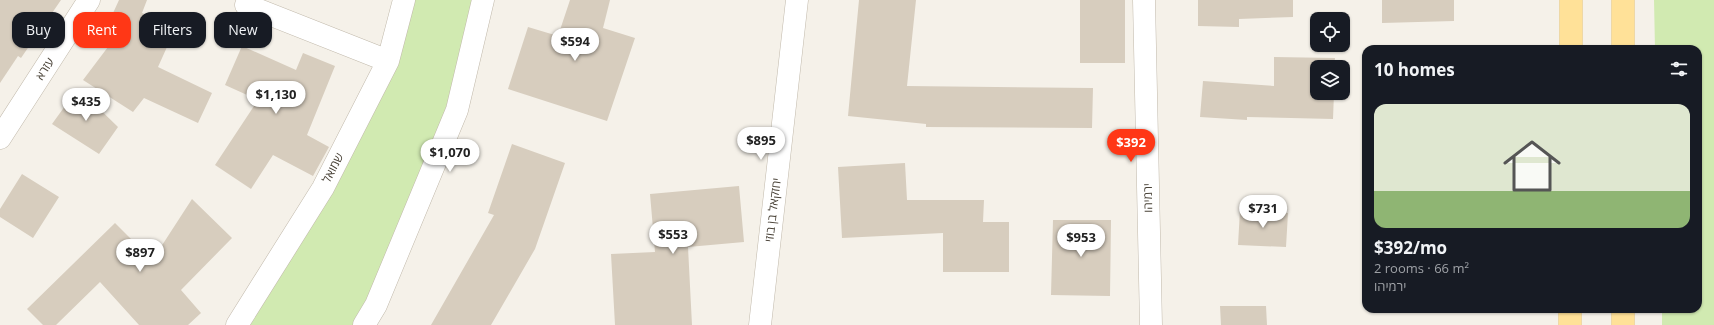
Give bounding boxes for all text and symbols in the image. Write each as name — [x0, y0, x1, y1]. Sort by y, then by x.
chip: Buy — [12, 12, 65, 48]
chip: Rent — [73, 12, 131, 48]
chip: Filters — [139, 12, 206, 48]
chip: New — [214, 12, 272, 48]
map controls — [1310, 12, 1350, 100]
button: locate — [1310, 12, 1350, 52]
pin: $594 — [551, 28, 599, 62]
text: $594 — [560, 32, 590, 50]
street label: עזרא — [31, 54, 58, 83]
text: 10 homes — [1374, 58, 1455, 81]
icon: filters — [1668, 58, 1690, 80]
button: layers — [1310, 60, 1350, 100]
pin: $1,130 — [243, 81, 309, 115]
text: $1,130 — [256, 85, 296, 103]
pin: $435 — [62, 88, 110, 122]
text: $435 — [71, 92, 101, 110]
pin: $895 — [737, 127, 785, 161]
pin: $392 — [1107, 129, 1155, 163]
icon: home — [1496, 130, 1568, 202]
text: $895 — [746, 131, 776, 149]
text: $392 — [1116, 133, 1146, 151]
pin: $1,070 — [417, 139, 483, 173]
text: $1,070 — [430, 143, 470, 161]
street label: שמואל — [318, 149, 348, 186]
street label: יחזקאל בן בוזי — [760, 177, 785, 243]
street label: ירמיהו — [1139, 183, 1156, 213]
pin: $731 — [1239, 195, 1287, 229]
text: $731 — [1248, 199, 1278, 217]
pin: $553 — [649, 221, 697, 255]
pin: $953 — [1057, 224, 1105, 258]
text: $553 — [658, 225, 688, 243]
text: $953 — [1066, 228, 1096, 246]
text: $392/mo — [1374, 236, 1447, 259]
pin: $897 — [116, 239, 164, 273]
text: $897 — [125, 243, 155, 261]
text: 2 rooms · 66 m² — [1374, 259, 1469, 277]
text: ירמיהו — [1374, 277, 1406, 295]

